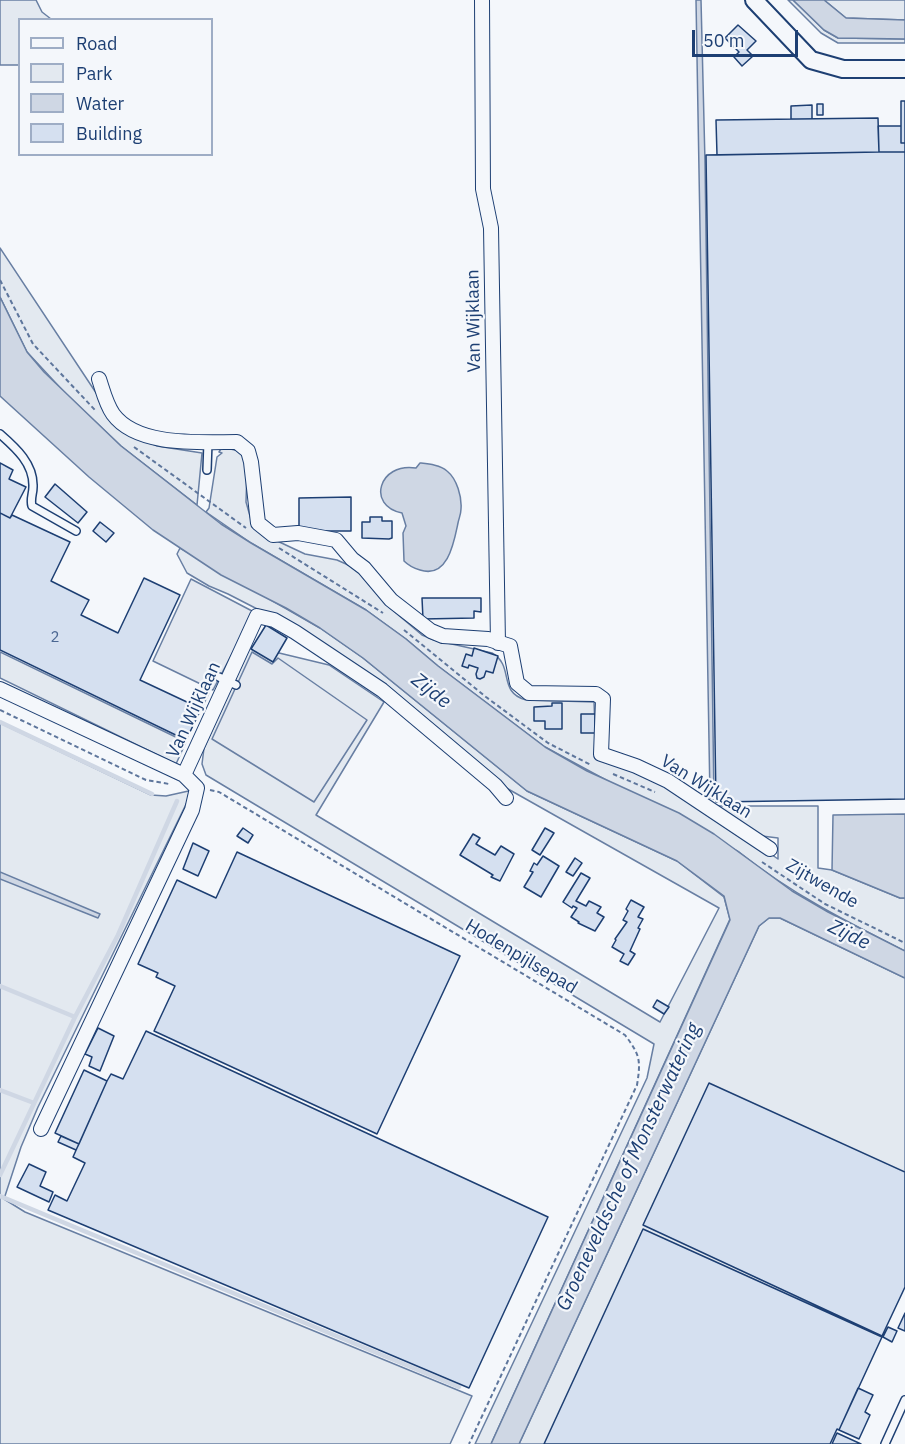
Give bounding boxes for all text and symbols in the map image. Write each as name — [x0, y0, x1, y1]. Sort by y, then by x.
legend — [18, 18, 213, 156]
scale bar — [695, 18, 802, 56]
text: 50 m — [703, 29, 745, 52]
text: Road — [76, 32, 117, 55]
text: Park — [76, 62, 112, 85]
text: Water — [76, 92, 124, 115]
text: Building — [76, 122, 142, 145]
street label: Van Wijklaan — [462, 269, 486, 373]
house number: 2 — [51, 629, 59, 647]
street label: Van Wijklaan — [162, 659, 226, 761]
water label: Zijde — [406, 668, 456, 714]
street label: Van Wijklaan — [656, 750, 756, 824]
street label: Zijtwende — [782, 855, 862, 913]
street label: Hodenpijlsepad — [461, 915, 581, 999]
water label: Zijde — [824, 915, 874, 955]
water label: Groeneveldsche of Monsterwatering — [552, 1019, 706, 1315]

